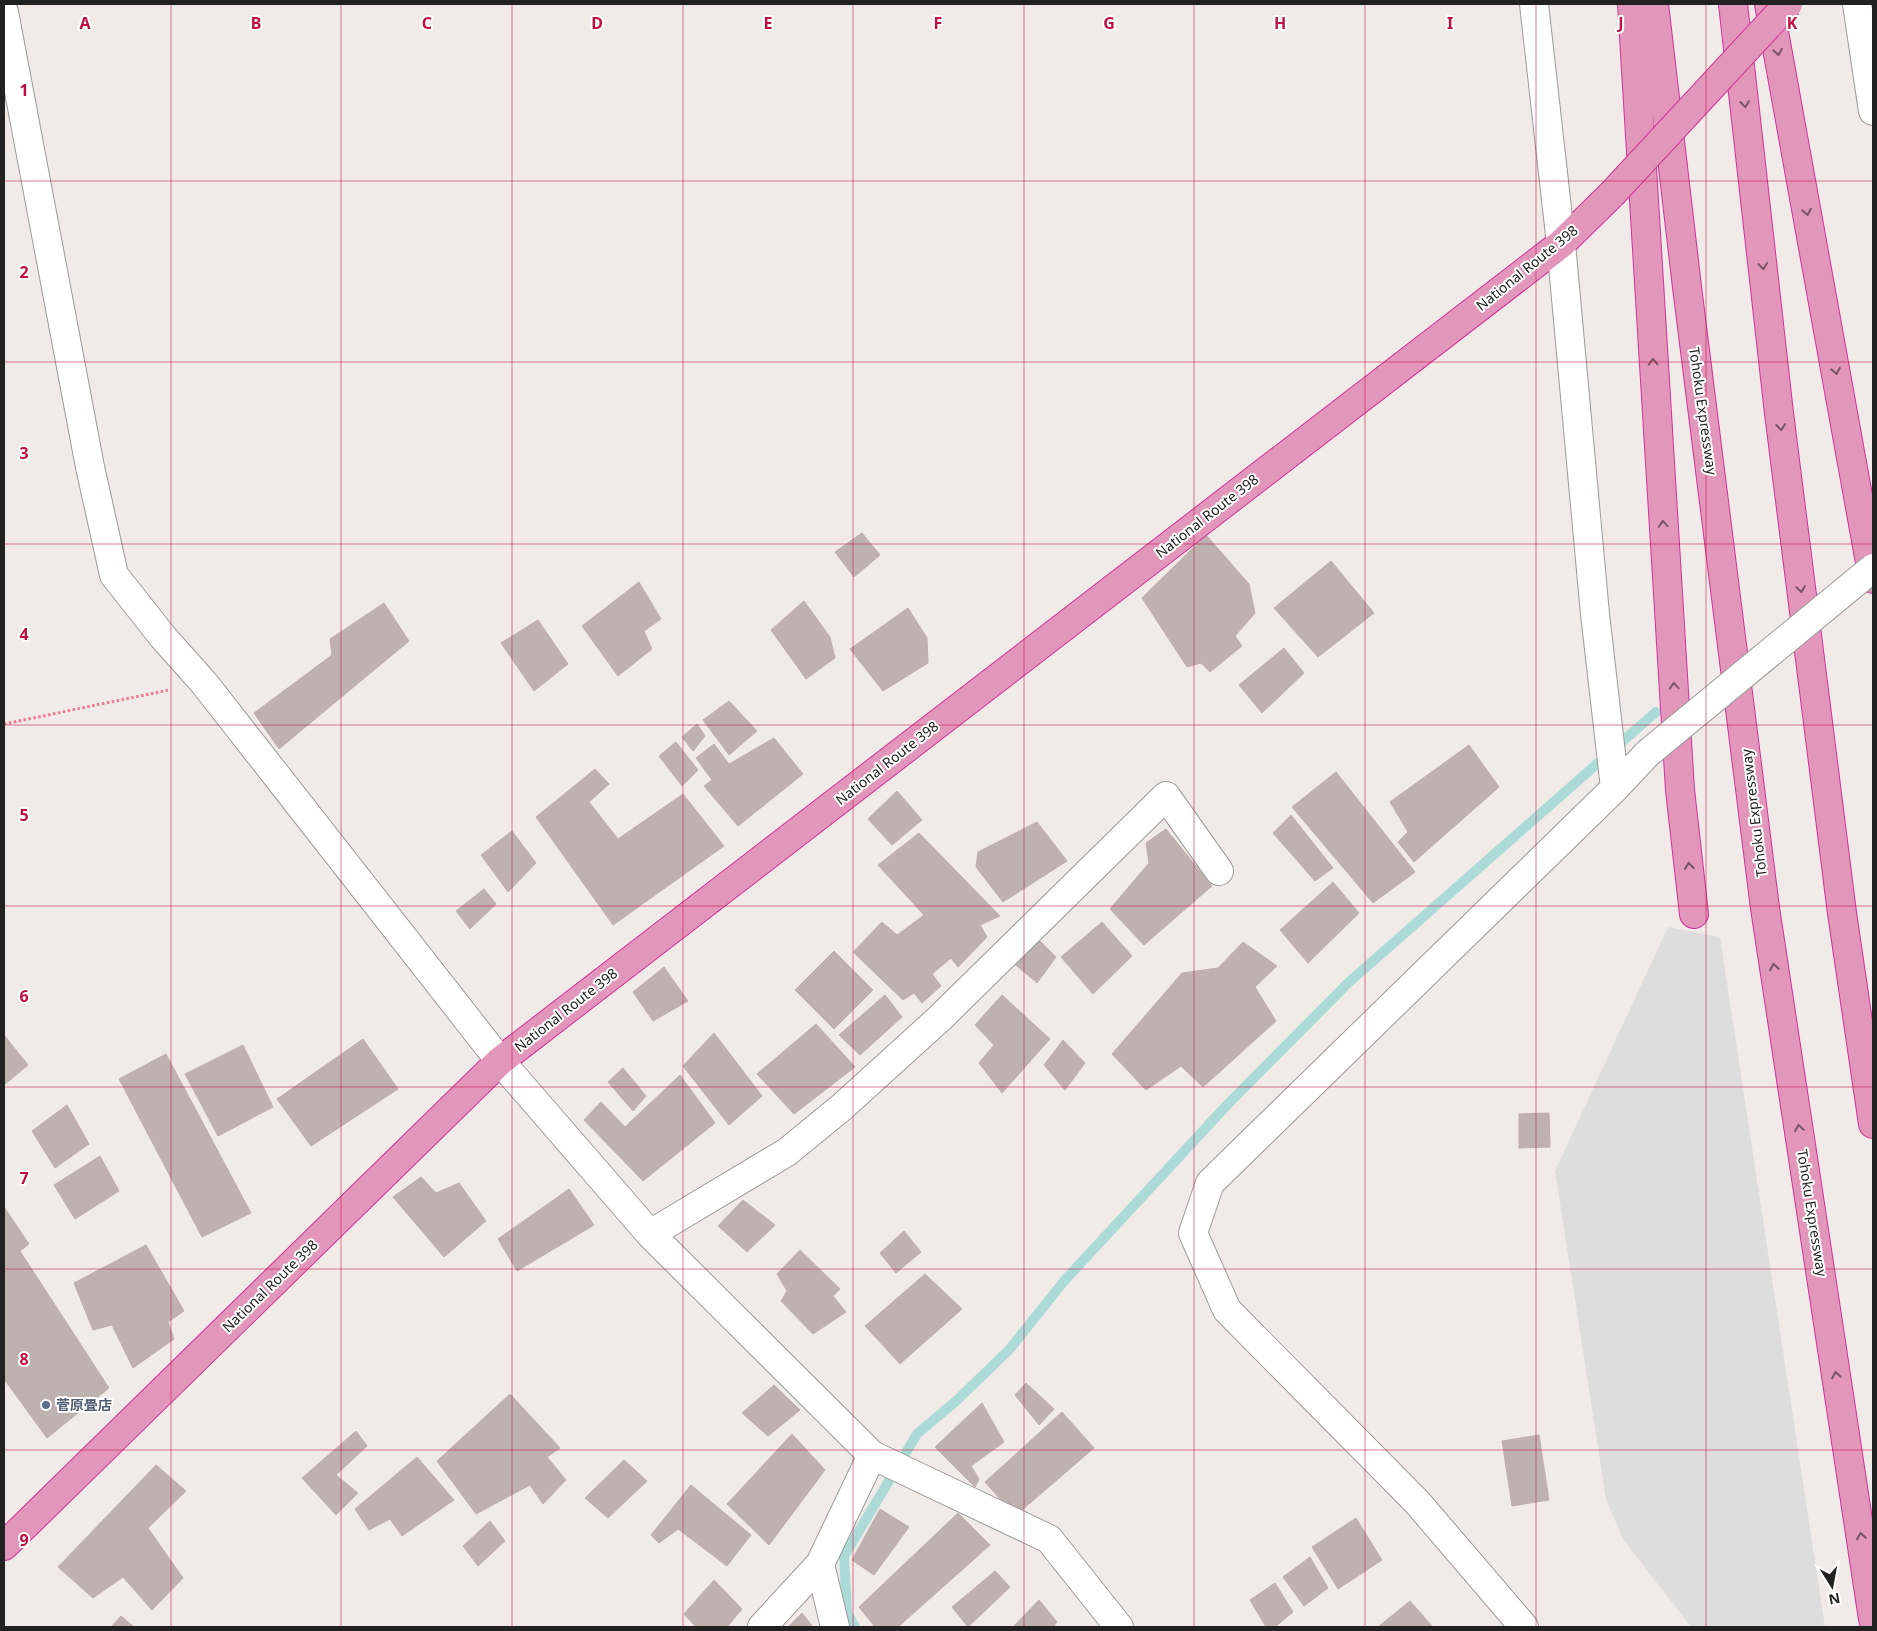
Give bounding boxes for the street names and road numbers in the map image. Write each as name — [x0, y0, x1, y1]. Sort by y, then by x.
street label: National Route 398 — [1472, 221, 1582, 315]
street label: Tohoku Expressway — [1685, 346, 1722, 477]
street label: National Route 398 — [1151, 469, 1262, 562]
street label: National Route 398 — [831, 716, 942, 809]
street label: Tohoku Expressway — [1736, 747, 1771, 878]
street label: National Route 398 — [510, 963, 621, 1056]
street label: Tohoku Expressway — [1793, 1148, 1832, 1279]
street label: National Route 398 — [218, 1235, 322, 1336]

